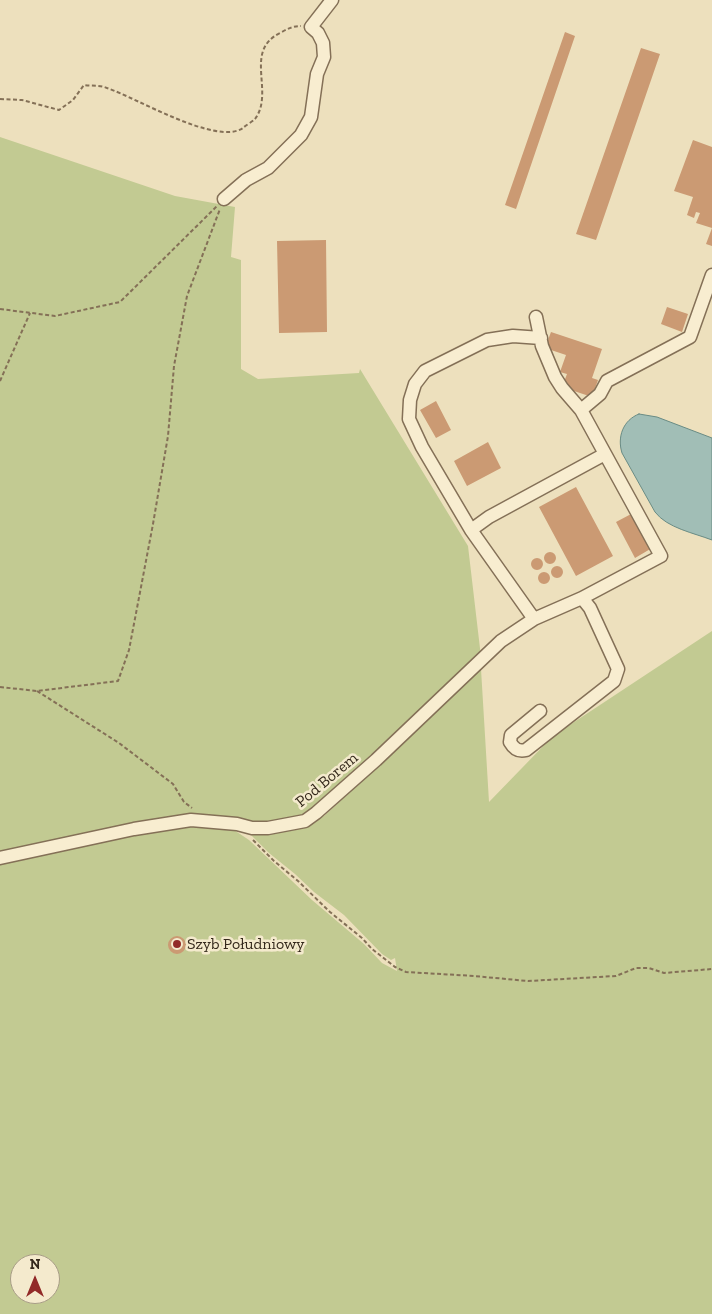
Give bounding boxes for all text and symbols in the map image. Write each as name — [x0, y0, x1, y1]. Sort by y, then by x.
street label: Pod Borem — [292, 748, 362, 812]
place label: Szyb Południowy — [187, 934, 304, 954]
marker: Szyb Południowy — [171, 938, 183, 950]
north arrow — [10, 1254, 60, 1304]
text: N — [30, 1256, 40, 1273]

